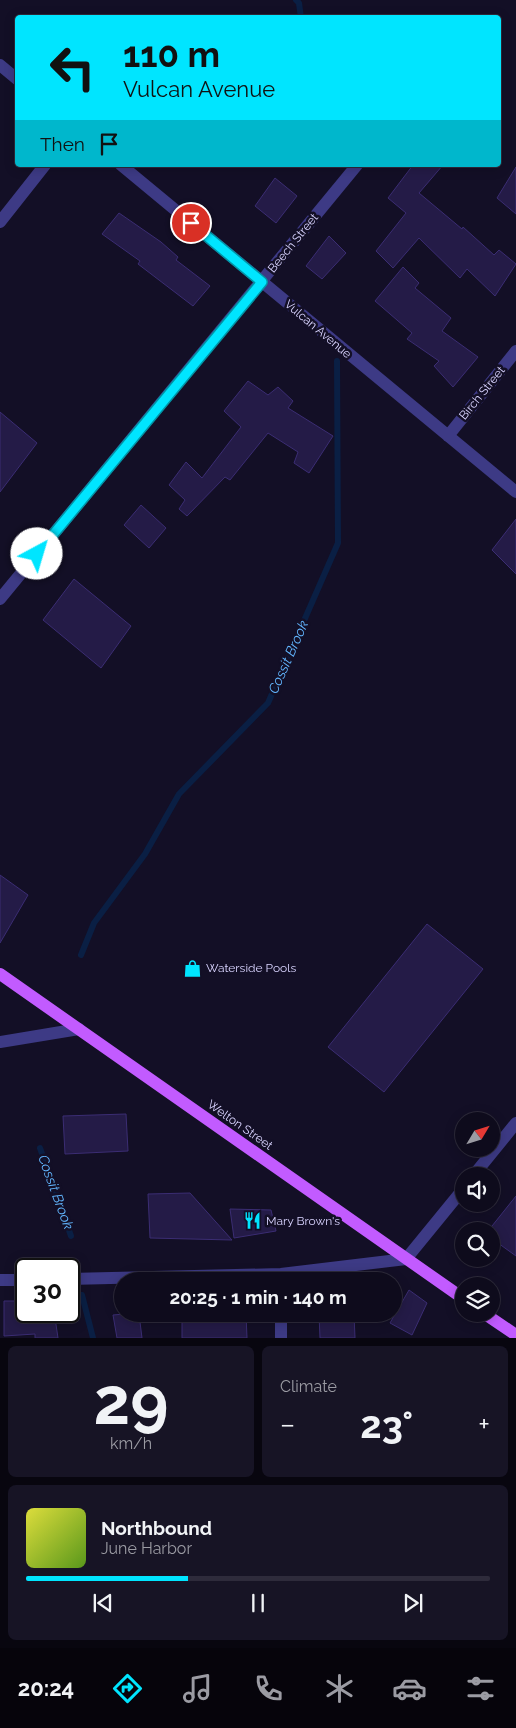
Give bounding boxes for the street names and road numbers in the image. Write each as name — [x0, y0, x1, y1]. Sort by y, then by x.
street label: Beech Street — [265, 211, 321, 275]
street label: Vulcan Avenue — [282, 297, 354, 361]
street label: Birch Street — [456, 364, 508, 422]
street label: Welton Street — [205, 1097, 275, 1153]

